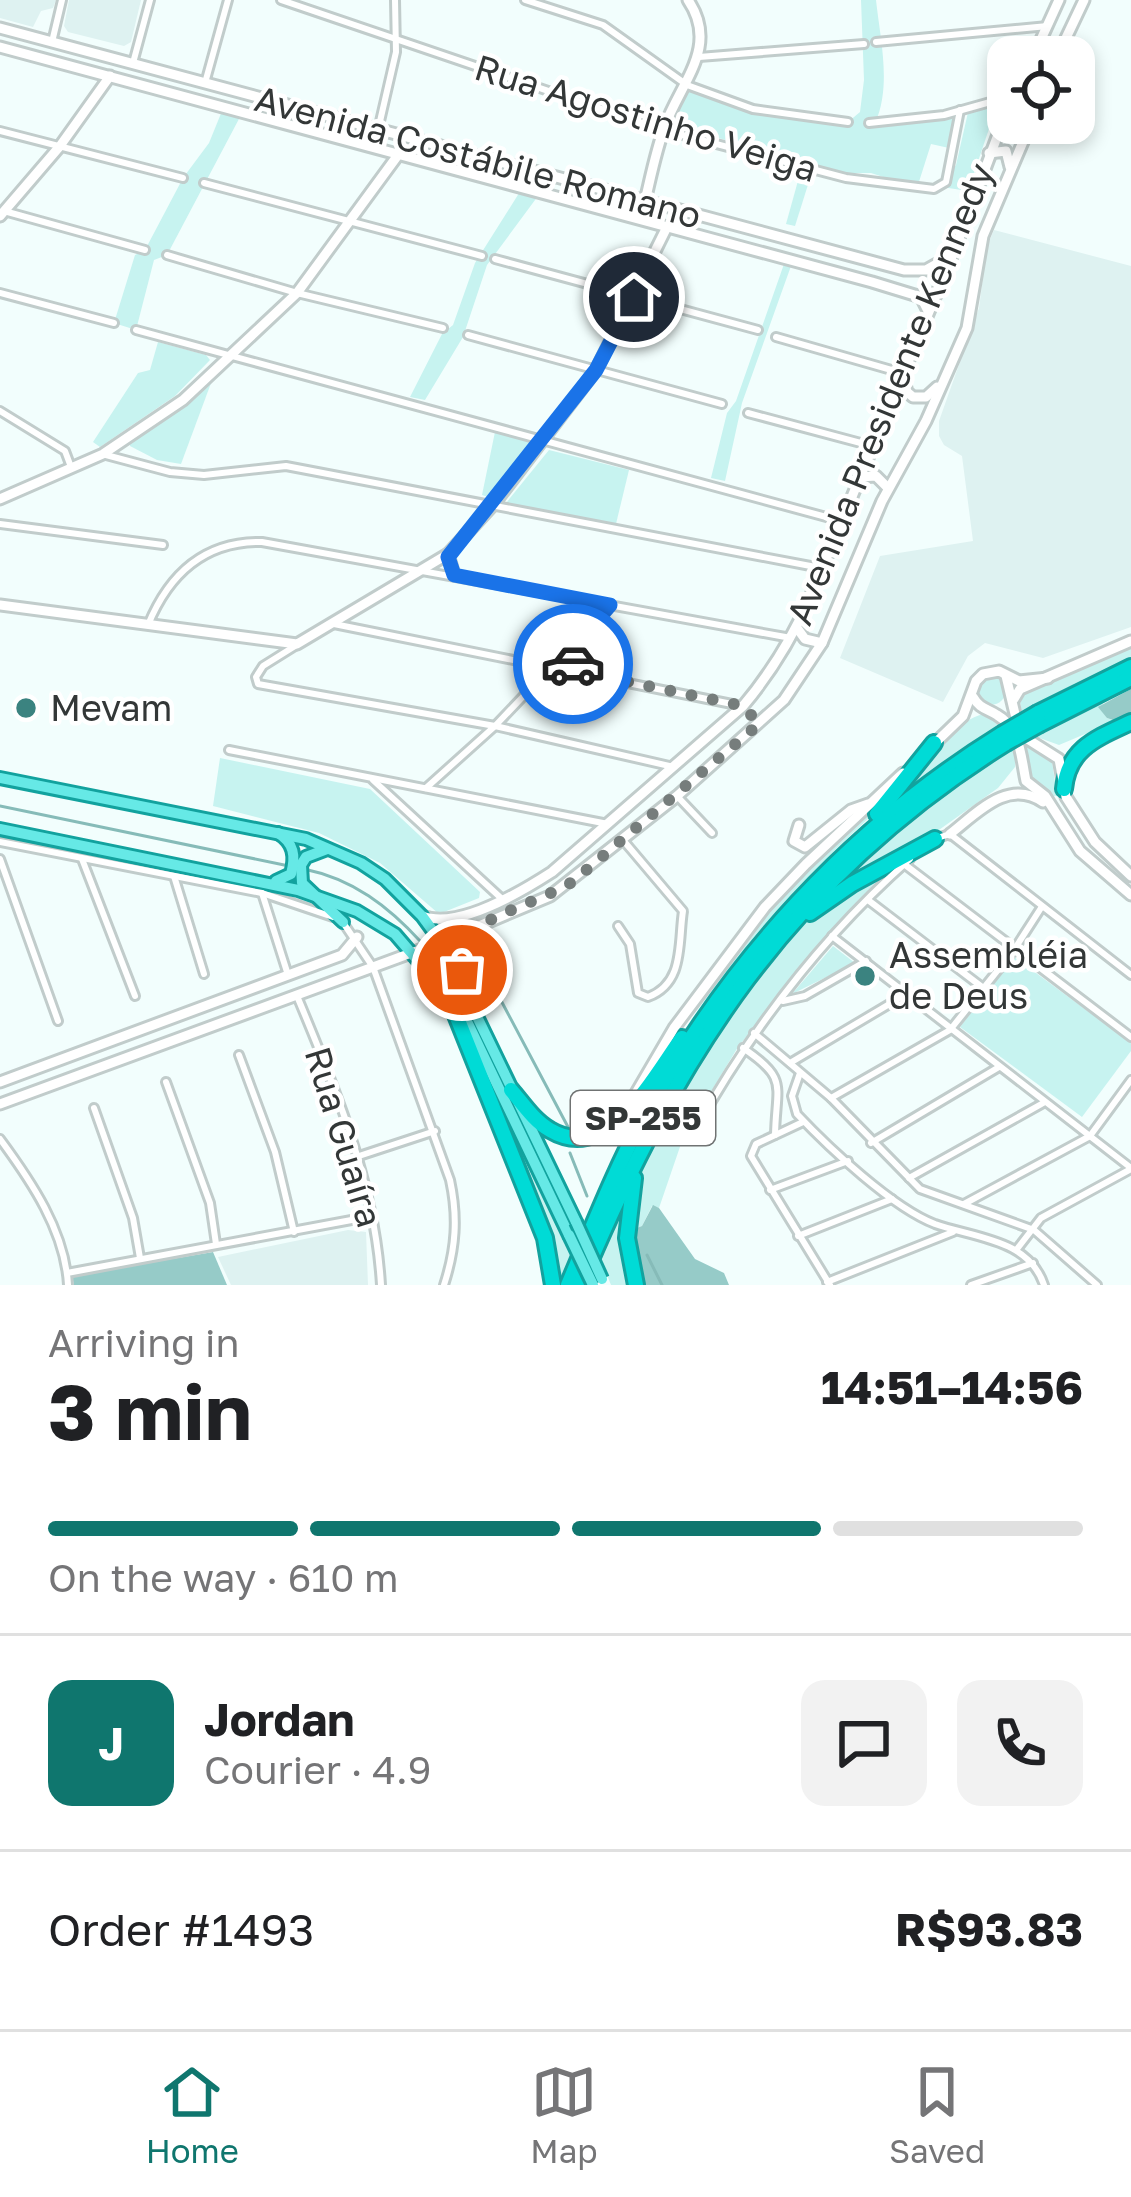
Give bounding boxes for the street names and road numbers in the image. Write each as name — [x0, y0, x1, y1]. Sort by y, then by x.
street label: Rua Agostinho Veiga — [470, 45, 822, 190]
street label: Avenida Costábile Romano — [250, 76, 706, 237]
street label: Avenida Presidente Kennedy — [777, 157, 1002, 631]
street label: Rua Guaíra — [297, 1042, 392, 1232]
road number: SP-255 — [571, 1091, 715, 1145]

